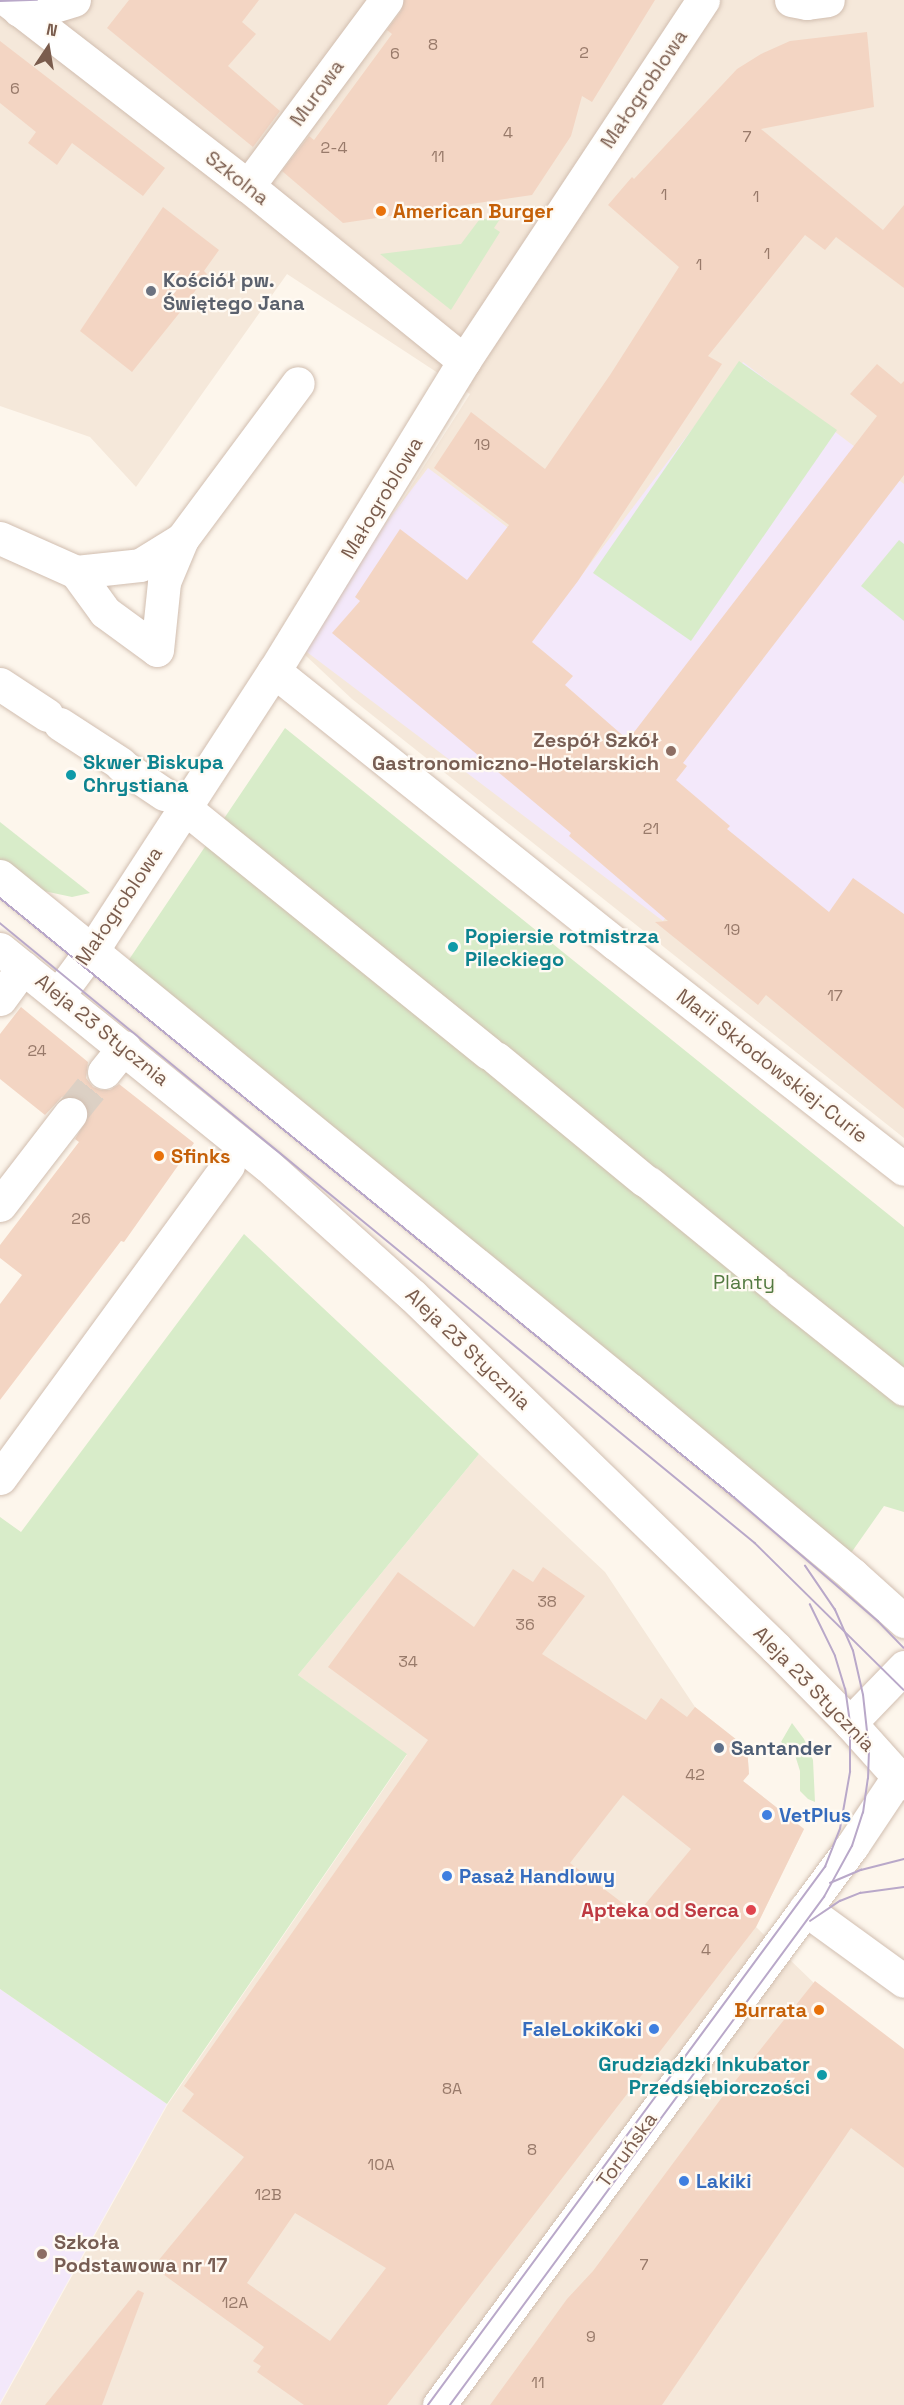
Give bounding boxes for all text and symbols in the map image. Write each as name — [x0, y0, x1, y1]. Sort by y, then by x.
north arrow — [18, 18, 78, 78]
text: N — [44, 19, 59, 41]
street label: Małogroblowa — [595, 25, 693, 153]
house number: 8 — [428, 35, 438, 55]
house number: 2 — [579, 43, 589, 63]
house number: 6 — [390, 44, 400, 64]
street label: Murowa — [285, 55, 349, 131]
house number: 6 — [10, 79, 20, 99]
house number: 4 — [503, 123, 513, 143]
house number: 7 — [742, 127, 752, 147]
house number: 2-4 — [321, 138, 347, 158]
street label: Szkolna — [200, 146, 274, 210]
house number: 11 — [431, 147, 445, 167]
house number: 1 — [661, 185, 667, 205]
house number: 1 — [753, 187, 759, 207]
place label: American Burger — [393, 199, 554, 223]
marker: American Burger — [374, 204, 388, 218]
house number: 1 — [764, 244, 770, 264]
house number: 1 — [696, 255, 702, 275]
place label: Kościół pw. Świętego Jana — [163, 268, 305, 315]
marker: Kościół pw. Świętego Jana — [144, 284, 158, 298]
street label: Małogroblowa — [336, 433, 428, 563]
house number: 19 — [474, 435, 490, 455]
place label: Zespół Szkół Gastronomiczno-Hotelarskich — [372, 728, 659, 775]
marker: Zespół Szkół Gastronomiczno-Hotelarskich — [664, 744, 678, 758]
place label: Skwer Biskupa Chrystiana — [83, 751, 224, 798]
marker: Skwer Biskupa Chrystiana — [64, 768, 78, 782]
house number: 21 — [643, 819, 659, 839]
street label: Małogroblowa — [70, 842, 168, 970]
house number: 19 — [724, 920, 740, 940]
place label: Popiersie rotmistrza Pileckiego — [465, 924, 659, 971]
marker: Popiersie rotmistrza Pileckiego — [446, 940, 460, 954]
street label: Aleja 23 Stycznia — [31, 969, 173, 1091]
street label: Marii Skłodowskiej-Curie — [672, 984, 872, 1148]
house number: 17 — [827, 986, 843, 1006]
house number: 24 — [27, 1041, 47, 1061]
place label: Sfinks — [171, 1144, 230, 1168]
marker: Sfinks — [152, 1149, 166, 1163]
house number: 26 — [71, 1209, 91, 1229]
park label: Planty — [713, 1270, 775, 1294]
street label: Aleja 23 Stycznia — [400, 1283, 536, 1415]
house number: 38 — [537, 1592, 557, 1612]
house number: 36 — [515, 1615, 535, 1635]
street label: Aleja 23 Stycznia — [748, 1621, 880, 1757]
house number: 34 — [398, 1652, 418, 1672]
place label: Santander — [731, 1736, 832, 1760]
marker: Santander — [712, 1741, 726, 1755]
house number: 42 — [685, 1765, 705, 1785]
place label: VetPlus — [779, 1803, 851, 1827]
marker: VetPlus — [760, 1808, 774, 1822]
place label: Pasaż Handlowy — [459, 1864, 615, 1888]
marker: Pasaż Handlowy — [440, 1869, 454, 1883]
place label: Apteka od Serca — [581, 1898, 739, 1922]
marker: Apteka od Serca — [744, 1903, 758, 1917]
house number: 4 — [701, 1940, 711, 1960]
place label: Burrata — [734, 1998, 807, 2022]
marker: Burrata — [812, 2003, 826, 2017]
place label: FaleLokiKoki — [522, 2017, 642, 2041]
marker: FaleLokiKoki — [647, 2022, 661, 2036]
place label: Grudziądzki Inkubator Przedsiębiorczości — [598, 2052, 810, 2099]
marker: Grudziądzki Inkubator Przedsiębiorczości — [815, 2068, 829, 2082]
house number: 8A — [442, 2079, 462, 2099]
street label: Toruńska — [592, 2108, 662, 2192]
house number: 8 — [527, 2140, 537, 2160]
house number: 10A — [367, 2155, 395, 2175]
place label: Lakiki — [696, 2169, 752, 2193]
marker: Lakiki — [677, 2174, 691, 2188]
house number: 12B — [255, 2185, 281, 2205]
place label: Szkoła Podstawowa nr 17 — [54, 2230, 227, 2277]
marker: Szkoła Podstawowa nr 17 — [35, 2247, 49, 2261]
house number: 7 — [639, 2255, 649, 2275]
house number: 12A — [222, 2293, 248, 2313]
house number: 9 — [586, 2327, 596, 2347]
house number: 11 — [531, 2373, 545, 2393]

